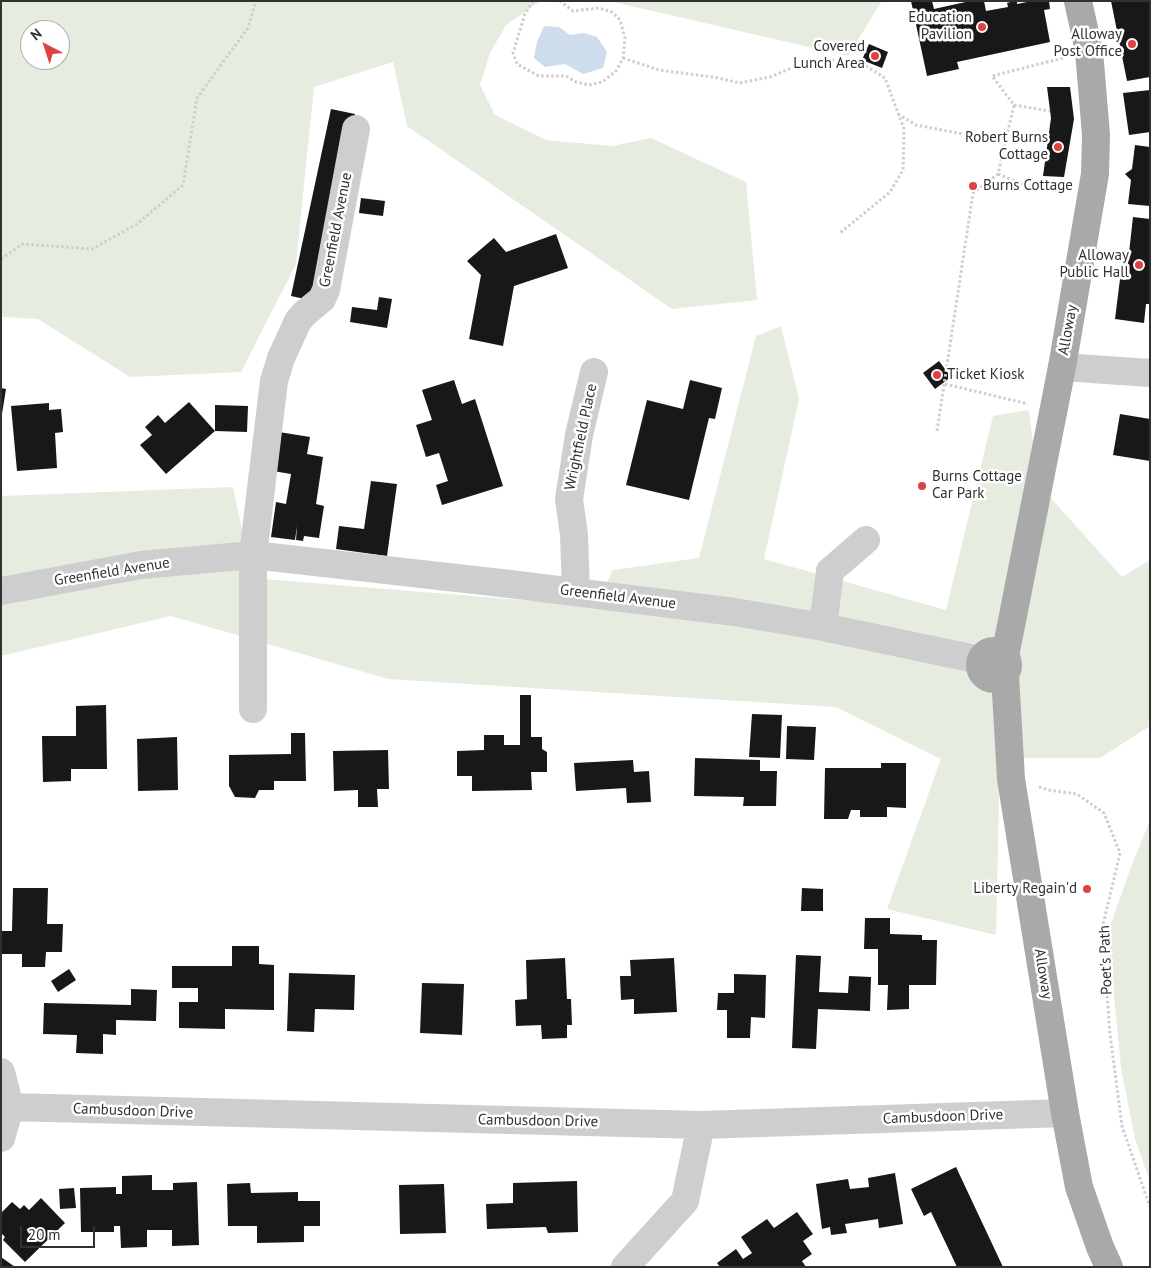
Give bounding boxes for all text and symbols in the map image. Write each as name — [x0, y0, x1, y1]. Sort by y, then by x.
place label: Education Pavilion — [908, 9, 972, 44]
north arrow — [20, 20, 70, 70]
marker: Education Pavilion — [976, 21, 988, 33]
text: N — [27, 24, 45, 44]
place label: Alloway Post Office — [1054, 26, 1122, 61]
place label: Covered Lunch Area — [793, 38, 865, 73]
marker: Alloway Post Office — [1126, 38, 1138, 50]
marker: Covered Lunch Area — [869, 50, 881, 62]
place label: Robert Burns Cottage — [965, 129, 1048, 164]
marker: Robert Burns Cottage — [1052, 141, 1064, 153]
street label: Greenfield Avenue — [316, 171, 356, 289]
place label: Burns Cottage — [983, 177, 1073, 195]
marker: Burns Cottage — [967, 180, 979, 192]
place label: Alloway Public Hall — [1060, 247, 1129, 282]
marker: Alloway Public Hall — [1133, 259, 1145, 271]
street label: Alloway — [1055, 303, 1081, 357]
place label: Ticket Kiosk — [947, 366, 1025, 384]
marker: Ticket Kiosk — [931, 369, 943, 381]
street label: Wrightfield Place — [561, 382, 601, 492]
place label: Burns Cottage Car Park — [932, 468, 1022, 503]
marker: Burns Cottage Car Park — [916, 480, 928, 492]
street label: Greenfield Avenue — [53, 554, 171, 590]
street label: Greenfield Avenue — [559, 581, 677, 613]
place label: Liberty Regain'd — [973, 880, 1077, 898]
marker: Liberty Regain'd — [1081, 883, 1093, 895]
street label: Poet's Path — [1096, 925, 1116, 995]
street label: Alloway — [1030, 947, 1056, 1001]
street label: Cambusdoon Drive — [73, 1100, 193, 1122]
street label: Cambusdoon Drive — [883, 1106, 1003, 1128]
street label: Cambusdoon Drive — [478, 1111, 598, 1131]
scale bar — [22, 1216, 98, 1248]
text: 20 m — [28, 1225, 61, 1244]

